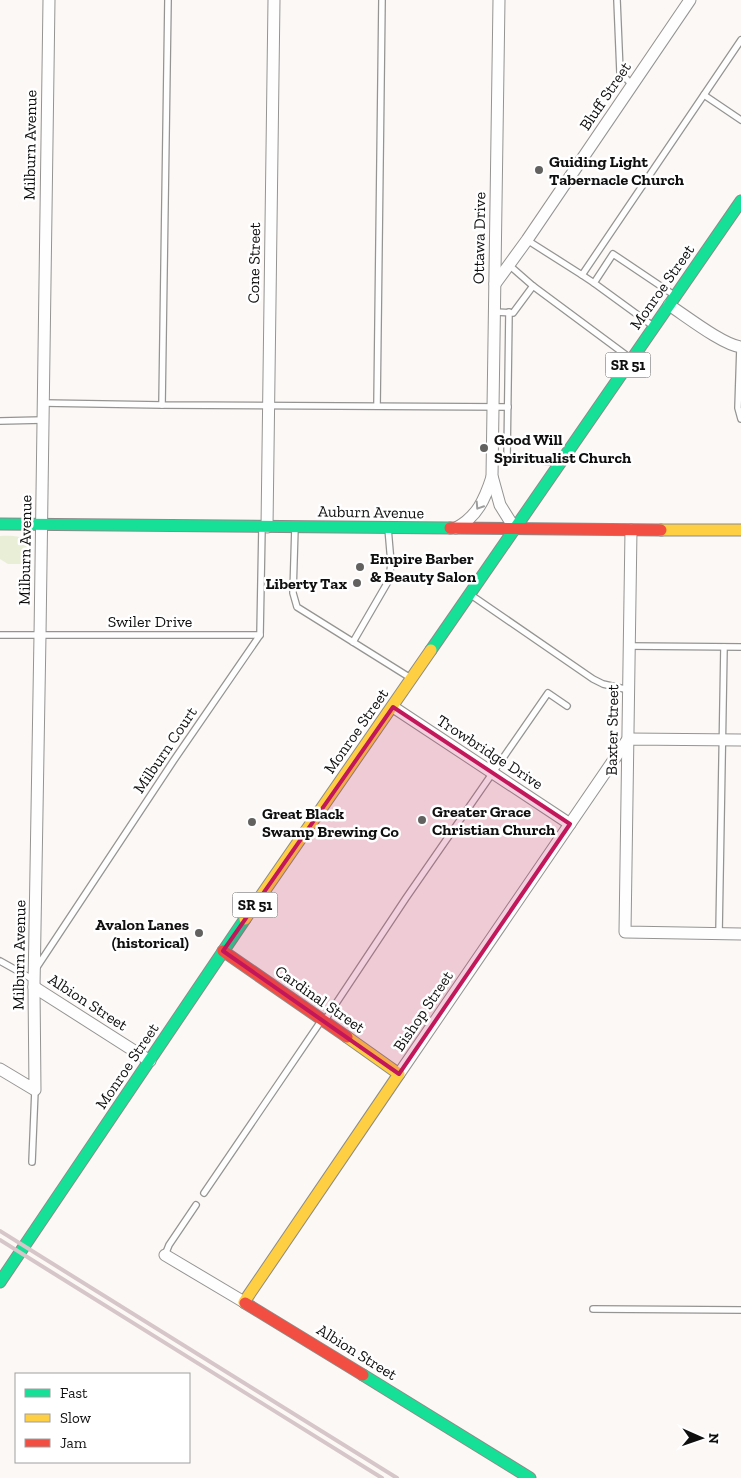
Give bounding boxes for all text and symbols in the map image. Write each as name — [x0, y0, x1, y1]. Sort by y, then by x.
street label: Bluff Street — [575, 58, 635, 134]
street label: Milburn Avenue — [20, 90, 40, 200]
place label: Guiding Light Tabernacle Church — [549, 152, 685, 189]
marker: Guiding Light Tabernacle Church — [533, 164, 545, 176]
street label: Ottawa Drive — [469, 192, 489, 284]
street label: Cone Street — [244, 222, 264, 304]
street label: Monroe Street — [626, 241, 698, 333]
road number: SR 51 — [606, 352, 650, 378]
place label: Good Will Spiritualist Church — [494, 430, 632, 467]
marker: Good Will Spiritualist Church — [478, 442, 490, 454]
street label: Milburn Avenue — [15, 495, 35, 605]
one-way arrow — [476, 501, 486, 510]
street label: Auburn Avenue — [318, 502, 424, 522]
place label: Empire Barber & Beauty Salon — [370, 549, 477, 586]
marker: Empire Barber & Beauty Salon — [354, 561, 366, 573]
place label: Liberty Tax — [265, 574, 347, 593]
marker: Liberty Tax — [351, 577, 363, 589]
street label: Swiler Drive — [108, 612, 192, 631]
street label: Baxter Street — [602, 684, 622, 776]
street label: Monroe Street — [320, 685, 392, 777]
street label: Milburn Court — [129, 703, 201, 797]
street label: Trowbridge Drive — [433, 711, 547, 793]
place label: Greater Grace Christian Church — [432, 802, 556, 839]
place label: Great Black Swamp Brewing Co — [262, 804, 400, 841]
marker: Greater Grace Christian Church — [416, 814, 428, 826]
marker: Great Black Swamp Brewing Co — [246, 816, 258, 828]
road number: SR 51 — [232, 892, 278, 918]
street label: Milburn Avenue — [9, 900, 29, 1010]
place label: Avalon Lanes (historical) — [95, 915, 189, 952]
marker: Avalon Lanes (historical) — [193, 927, 205, 939]
street label: Cardinal Street — [272, 961, 369, 1037]
street label: Bishop Street — [389, 967, 457, 1055]
street label: Albion Street — [45, 969, 131, 1035]
street label: Monroe Street — [91, 1019, 163, 1113]
street label: Albion Street — [313, 1320, 401, 1384]
legend — [15, 1373, 190, 1463]
text: Fast — [60, 1384, 88, 1402]
text: Slow — [60, 1409, 92, 1427]
north arrow — [676, 1413, 726, 1463]
text: N — [705, 1433, 722, 1444]
text: Jam — [60, 1434, 87, 1452]

